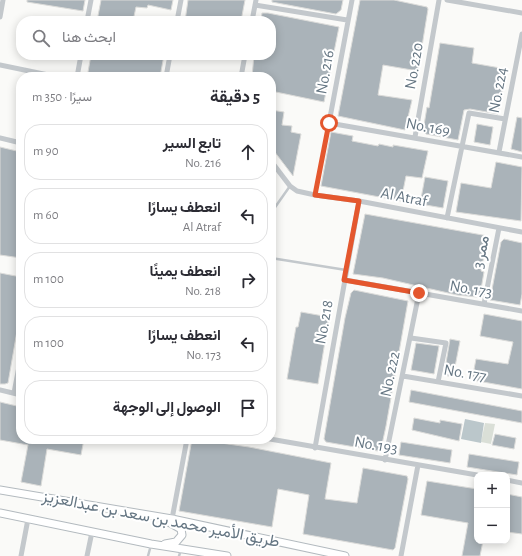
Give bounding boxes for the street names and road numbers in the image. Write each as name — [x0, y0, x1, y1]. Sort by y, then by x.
street label: No. 220 — [402, 41, 426, 91]
street label: No. 216 — [313, 49, 337, 95]
street label: No. 224 — [486, 65, 510, 114]
street label: No. 169 — [405, 115, 451, 139]
street label: Al Atraf — [379, 185, 430, 210]
street label: ممر 3 — [470, 234, 494, 270]
street label: No. 173 — [449, 277, 493, 301]
street label: No. 218 — [312, 299, 336, 345]
street label: No. 222 — [377, 350, 403, 398]
street label: No. 177 — [442, 361, 488, 385]
street label: No. 193 — [353, 433, 399, 457]
street label: طريق الأمير محمد بن سعد بن عبدالعزيز — [40, 487, 281, 552]

